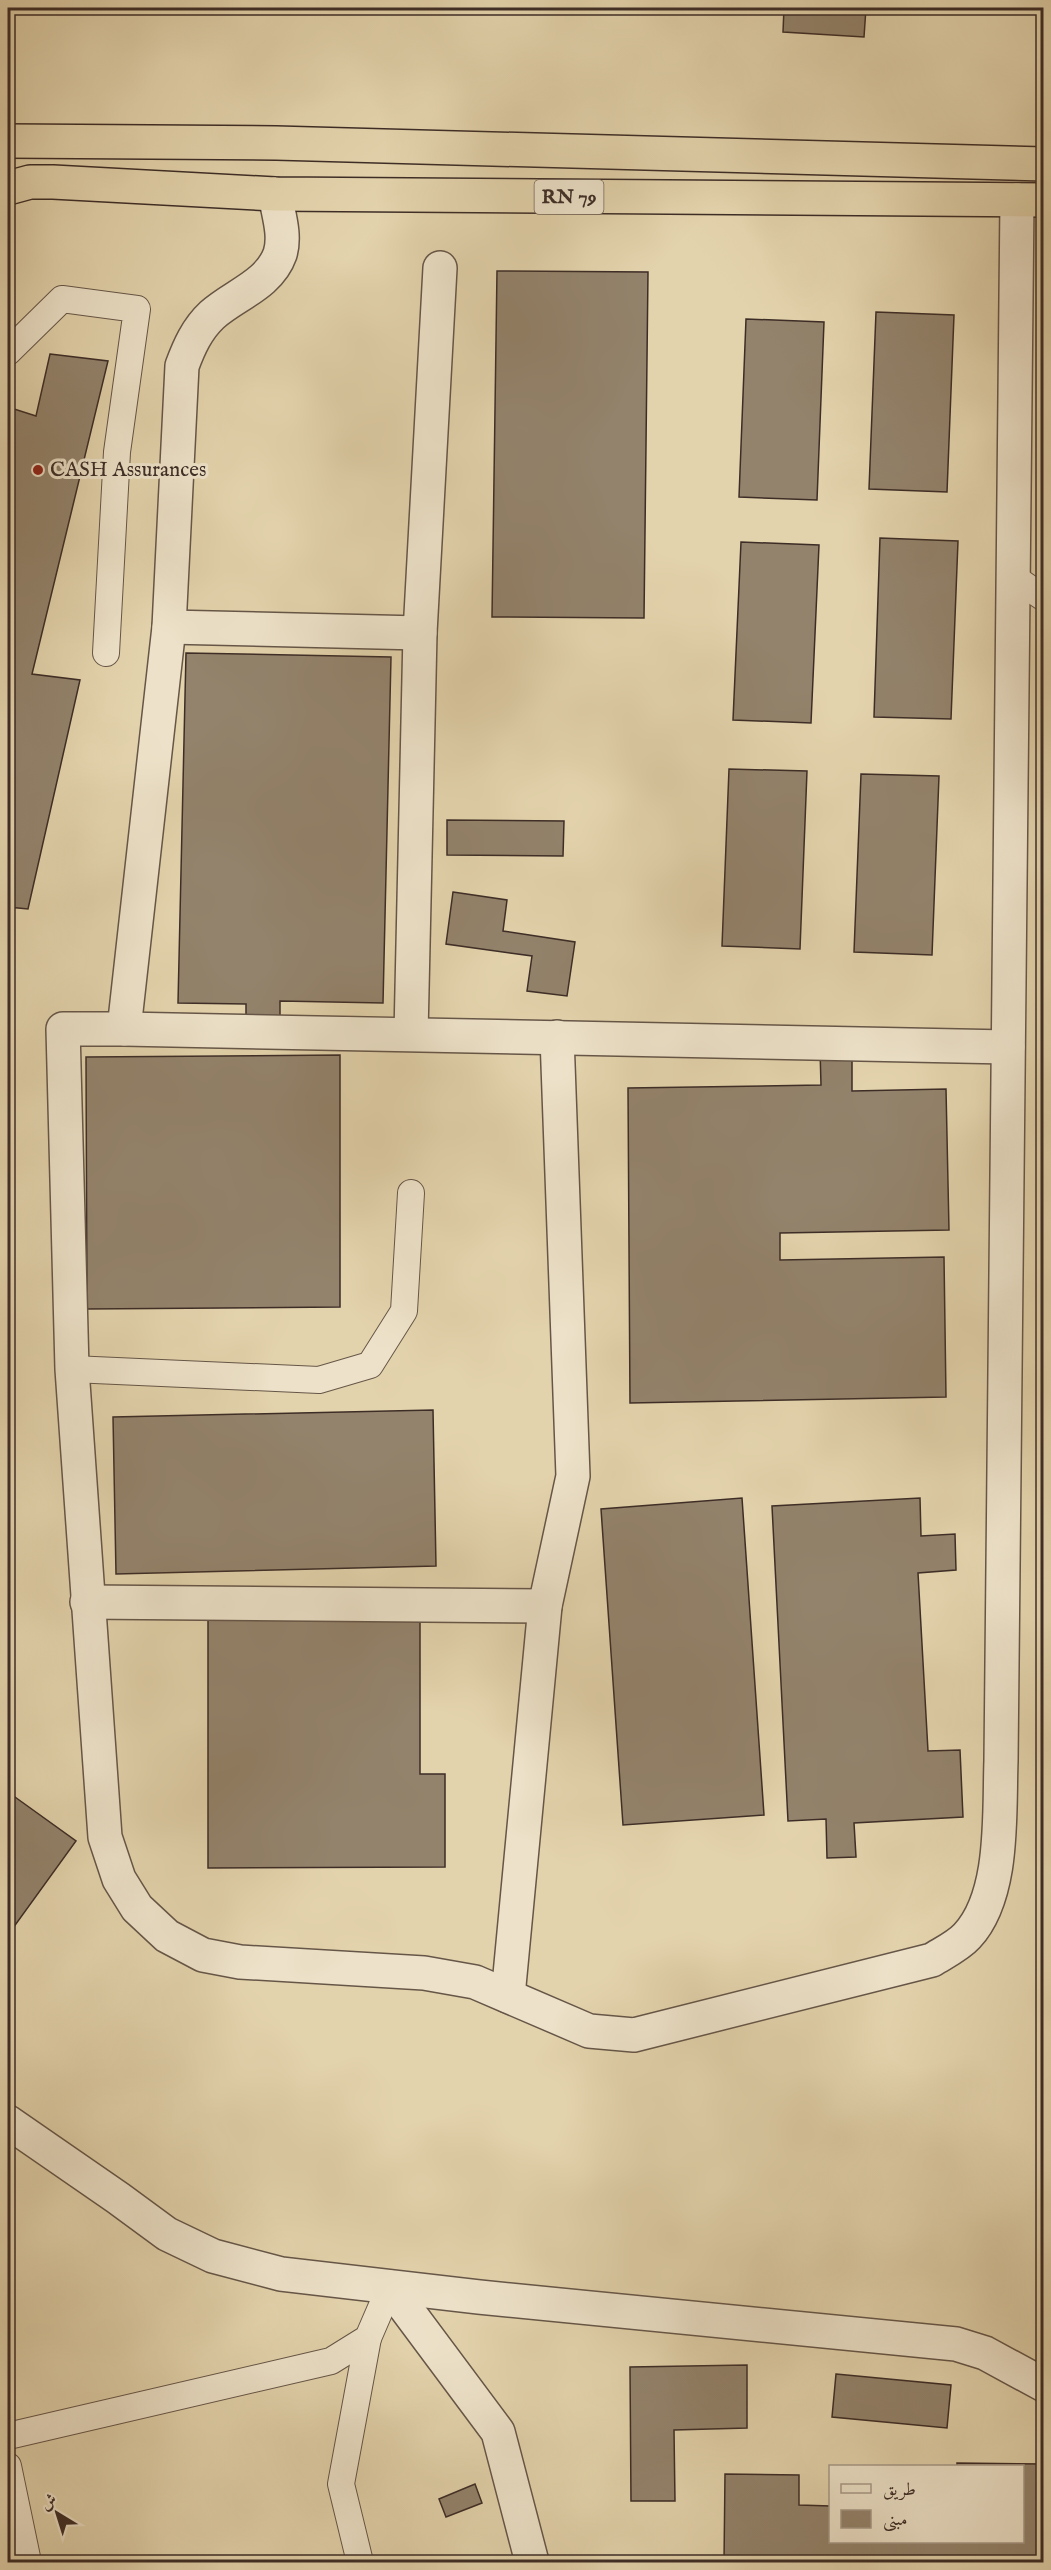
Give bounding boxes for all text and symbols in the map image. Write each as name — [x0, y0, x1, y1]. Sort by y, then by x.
road number: RN 79 — [534, 180, 604, 214]
place label: CASH Assurances — [50, 457, 206, 484]
marker: CASH Assurances — [31, 463, 45, 477]
legend — [829, 2465, 1024, 2543]
text: طريق — [883, 2479, 916, 2502]
north arrow — [27, 2483, 87, 2543]
text: ش — [37, 2490, 61, 2516]
text: مبنى — [883, 2509, 908, 2532]

